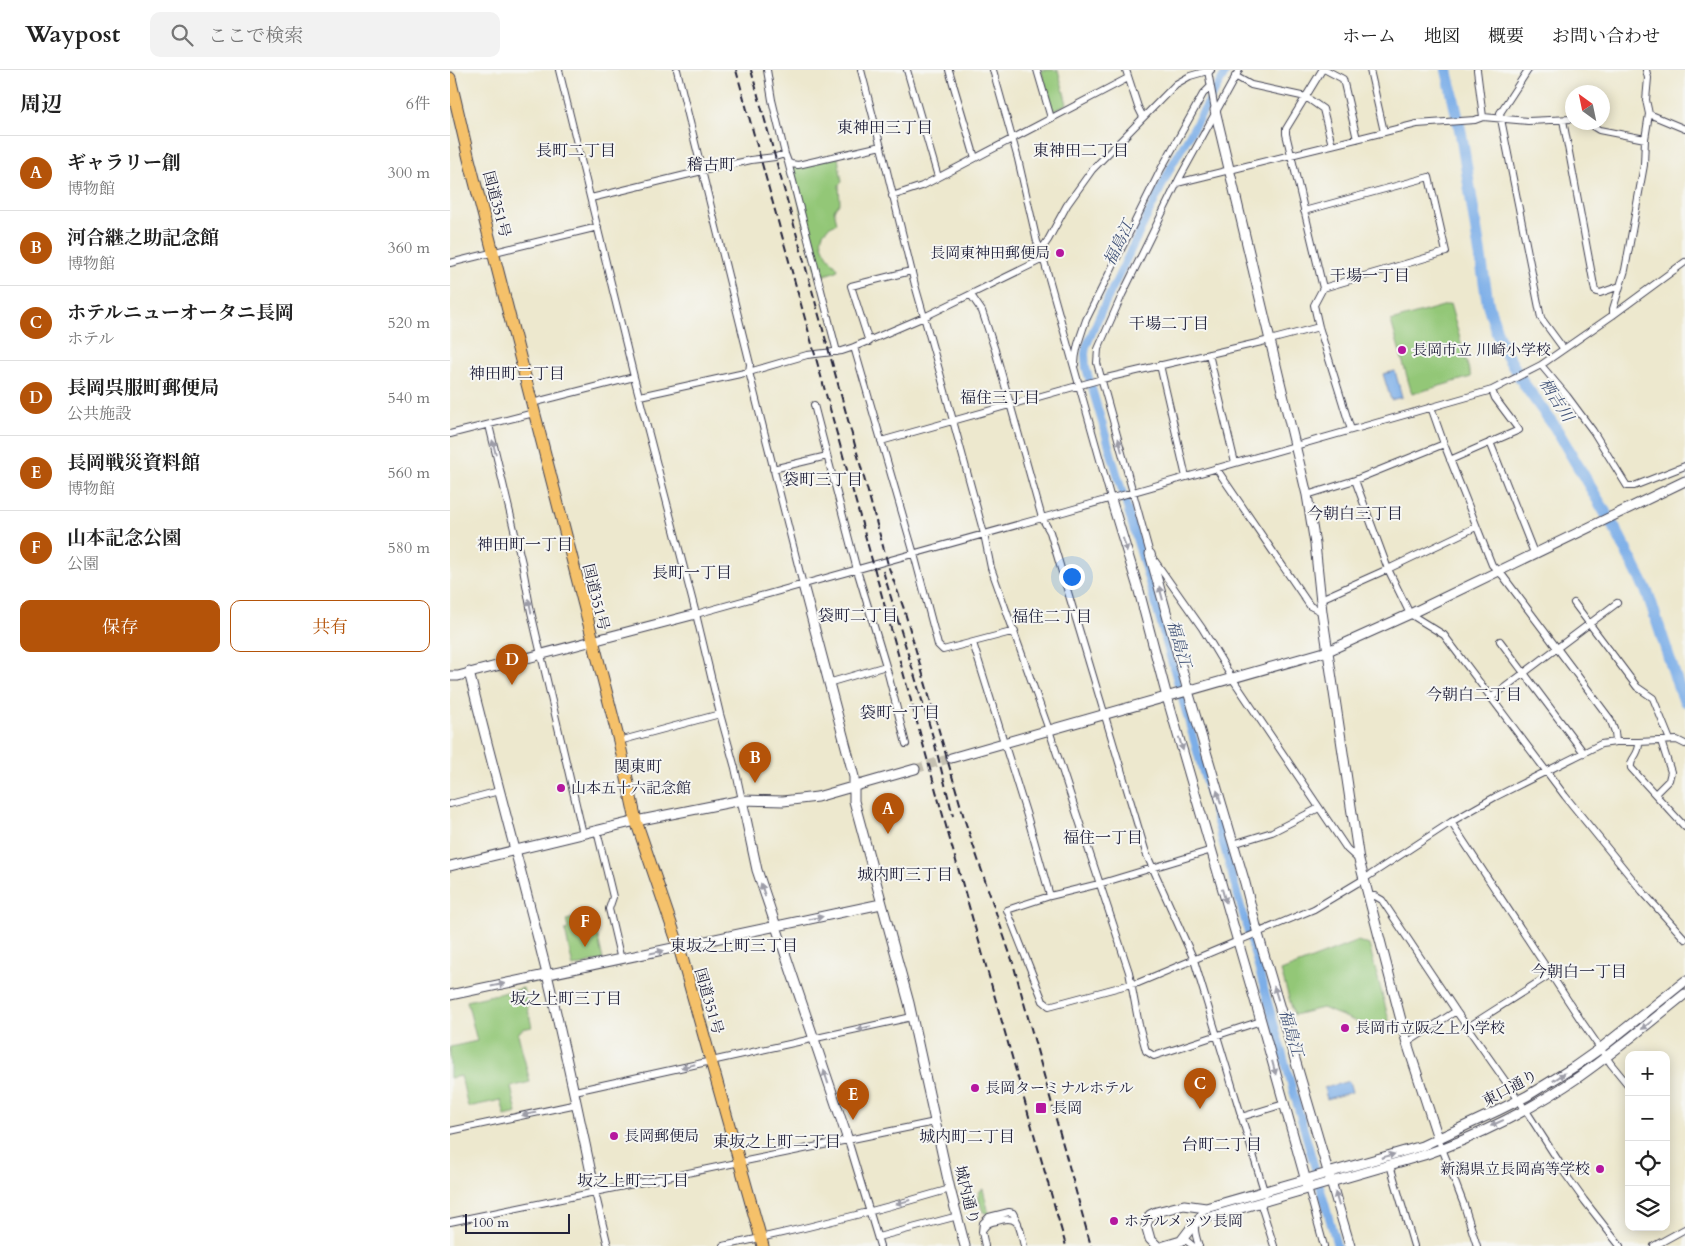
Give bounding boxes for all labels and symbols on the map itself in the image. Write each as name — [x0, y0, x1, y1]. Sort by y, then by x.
north arrow — [1565, 85, 1610, 130]
district label: 東神田三丁目 — [837, 117, 933, 139]
district label: 長町二丁目 — [536, 140, 616, 162]
district label: 東神田二丁目 — [1033, 140, 1129, 162]
district label: 稽古町 — [687, 154, 735, 176]
street label: 国道351号 — [479, 169, 515, 239]
water label: 福島江 — [1099, 215, 1140, 269]
place label: 長岡東神田郵便局 — [930, 243, 1050, 263]
marker: 長岡東神田郵便局 — [1054, 247, 1066, 259]
district label: 干場一丁目 — [1330, 265, 1410, 287]
district label: 干場二丁目 — [1129, 313, 1209, 335]
place label: 長岡市立 川崎小学校 — [1412, 340, 1551, 360]
marker: 長岡市立 川崎小学校 — [1396, 344, 1408, 356]
district label: 神田町二丁目 — [469, 363, 565, 385]
water label: 栖吉川 — [1534, 374, 1579, 428]
district label: 福住三丁目 — [960, 387, 1040, 409]
one-way arrow — [1115, 438, 1123, 453]
one-way arrow — [490, 440, 498, 455]
district label: 袋町三丁目 — [783, 469, 863, 491]
district label: 今朝白三丁目 — [1307, 503, 1403, 525]
district label: 神田町一丁目 — [477, 534, 573, 556]
one-way arrow — [1122, 538, 1130, 553]
street label: 国道351号 — [578, 562, 614, 632]
district label: 長町一丁目 — [652, 562, 732, 584]
your location — [1059, 564, 1085, 590]
one-way arrow — [1156, 586, 1164, 601]
one-way arrow — [526, 597, 534, 613]
district label: 袋町二丁目 — [818, 605, 898, 627]
district label: 福住二丁目 — [1012, 606, 1092, 628]
water label: 福島江 — [1162, 618, 1197, 672]
pin: D — [496, 644, 528, 685]
district label: 今朝白二丁目 — [1426, 684, 1522, 706]
district label: 袋町一丁目 — [860, 702, 940, 724]
one-way arrow — [1177, 736, 1185, 751]
pin: B — [739, 742, 771, 783]
district label: 関東町 — [614, 756, 662, 778]
place label: 山本五十六記念館 — [571, 778, 691, 798]
marker: 山本五十六記念館 — [555, 782, 567, 794]
one-way arrow — [1215, 789, 1223, 804]
pin: A — [872, 793, 904, 834]
district label: 福住一丁目 — [1063, 827, 1143, 849]
district label: 城内町三丁目 — [857, 864, 953, 886]
one-way arrow — [759, 882, 767, 897]
one-way arrow — [1221, 888, 1229, 903]
pin: F — [569, 906, 601, 947]
one-way arrow — [808, 914, 823, 922]
district label: 東坂之上町三丁目 — [670, 935, 798, 957]
one-way arrow — [649, 948, 664, 956]
district label: 今朝白一丁目 — [1531, 961, 1627, 983]
street label: 国道351号 — [690, 966, 728, 1036]
one-way arrow — [490, 981, 506, 989]
one-way arrow — [1271, 985, 1279, 1000]
district label: 坂之上町三丁目 — [510, 988, 622, 1010]
water label: 福島江 — [1274, 1007, 1309, 1061]
place label: 長岡市立阪之上小学校 — [1355, 1018, 1505, 1038]
one-way arrow — [1641, 1019, 1654, 1030]
marker: 長岡市立阪之上小学校 — [1339, 1022, 1351, 1034]
one-way arrow — [857, 1024, 872, 1032]
one-way arrow — [1270, 1060, 1278, 1075]
one-way arrow — [681, 1062, 696, 1070]
street label: 東口通り — [1479, 1065, 1541, 1111]
pin: C — [1184, 1068, 1216, 1109]
one-way arrow — [822, 1069, 830, 1084]
one-way arrow — [1553, 1072, 1566, 1082]
place label: 長岡ターミナルホテル — [985, 1078, 1134, 1098]
pin: E — [837, 1079, 869, 1120]
marker: 長岡ターミナルホテル — [969, 1082, 981, 1094]
place label: 長岡 — [1052, 1098, 1082, 1118]
marker: 長岡 — [1034, 1101, 1048, 1115]
one-way arrow — [522, 1110, 537, 1118]
one-way arrow — [1490, 1120, 1504, 1128]
place label: 長岡郵便局 — [624, 1126, 699, 1146]
district label: 城内町二丁目 — [919, 1126, 1015, 1148]
marker: 長岡郵便局 — [608, 1130, 620, 1142]
district label: 東坂之上町二丁目 — [713, 1131, 841, 1153]
district label: 台町二丁目 — [1182, 1134, 1262, 1156]
one-way arrow — [1380, 1152, 1395, 1160]
place label: 新潟県立長岡高等学校 — [1440, 1159, 1590, 1179]
street label: 城内通り — [950, 1163, 984, 1227]
marker: 新潟県立長岡高等学校 — [1594, 1163, 1606, 1175]
district label: 坂之上町二丁目 — [577, 1170, 689, 1192]
one-way arrow — [1332, 1192, 1340, 1207]
one-way arrow — [896, 1198, 911, 1206]
scale bar — [465, 1211, 570, 1234]
place label: ホテルメッツ長岡 — [1124, 1211, 1243, 1231]
marker: ホテルメッツ長岡 — [1108, 1215, 1120, 1227]

